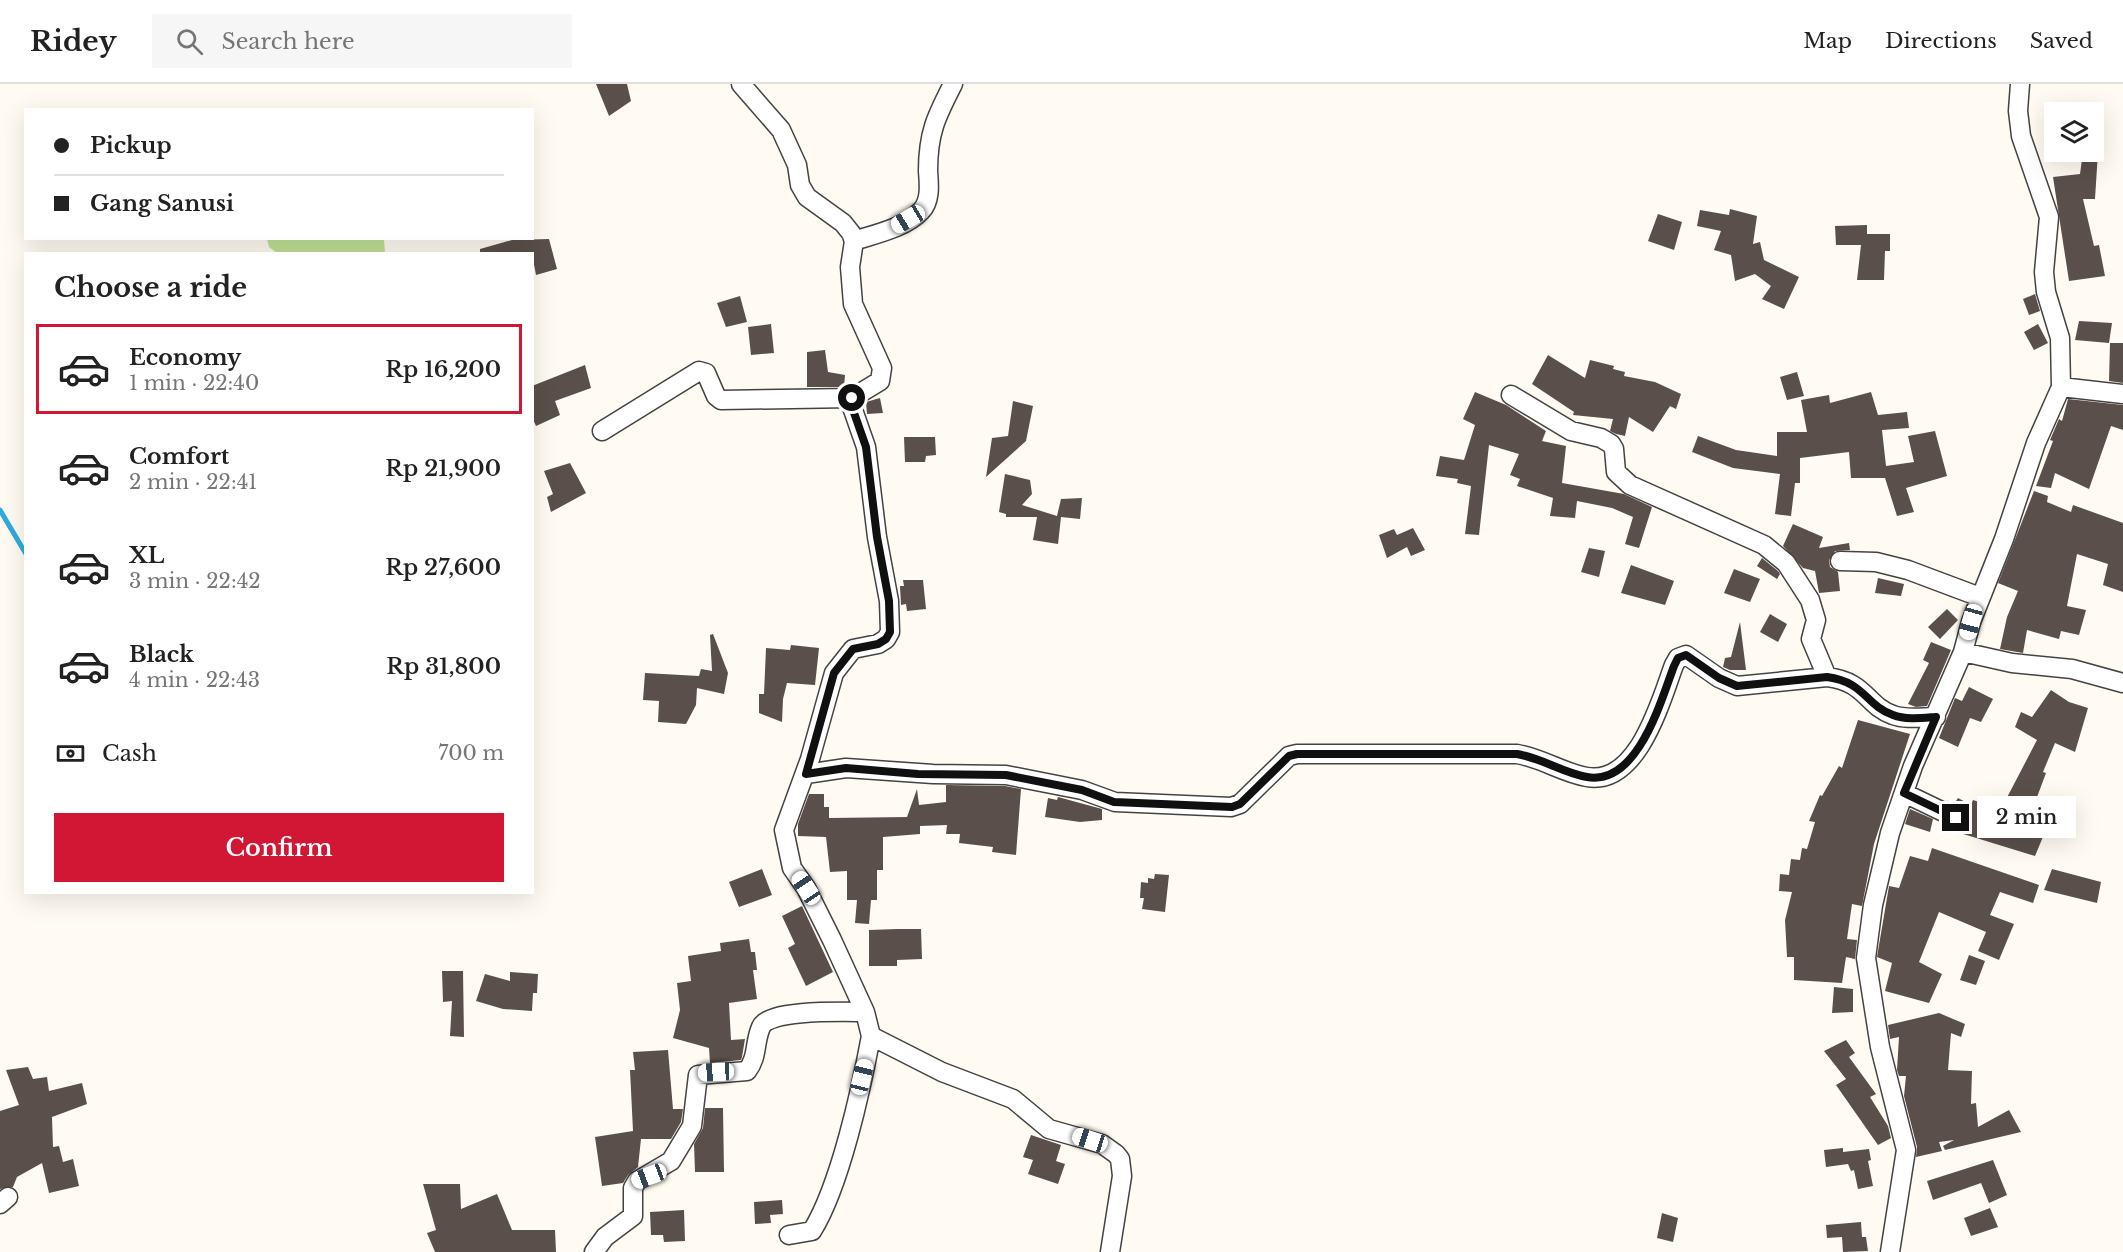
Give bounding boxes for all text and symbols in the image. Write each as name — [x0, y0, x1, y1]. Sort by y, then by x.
search box — [152, 14, 572, 68]
text: Ridey — [30, 24, 116, 59]
icon: search — [173, 25, 206, 58]
text: Search here — [221, 28, 355, 55]
text: Map — [1803, 28, 1852, 54]
text: Directions — [1885, 28, 1997, 54]
text: Saved — [2030, 28, 2093, 54]
map controls — [2044, 102, 2104, 162]
button: layers — [2044, 102, 2104, 162]
text: Pickup — [90, 132, 172, 159]
text: Gang Sanusi — [90, 190, 234, 217]
car — [888, 202, 928, 236]
text: Choose a ride — [54, 271, 247, 304]
icon: car — [57, 342, 111, 396]
text: Economy — [129, 344, 241, 371]
text: Rp 16,200 — [385, 356, 501, 383]
text: 1 min · 22:40 — [129, 371, 259, 395]
route start — [838, 384, 865, 411]
icon: car — [57, 441, 111, 495]
text: Comfort — [129, 443, 229, 470]
text: Rp 21,900 — [385, 455, 501, 482]
text: 2 min · 22:41 — [129, 470, 257, 494]
icon: car — [57, 540, 111, 594]
text: XL — [129, 542, 164, 569]
text: Rp 27,600 — [385, 554, 501, 581]
text: 3 min · 22:42 — [129, 569, 261, 593]
car — [1958, 602, 1984, 642]
icon: car — [57, 639, 111, 693]
text: Black — [129, 641, 194, 668]
text: Rp 31,800 — [386, 653, 501, 680]
text: 4 min · 22:43 — [129, 668, 260, 692]
icon: cash — [54, 737, 87, 770]
text: Cash — [102, 740, 157, 767]
text: 700 m — [438, 741, 504, 765]
callout: 2 min — [1977, 797, 2076, 839]
route end — [1942, 804, 1969, 831]
text: 2 min — [1996, 805, 2057, 829]
button: Confirm — [54, 813, 504, 882]
car — [788, 868, 824, 908]
car — [849, 1057, 875, 1097]
car — [698, 1062, 734, 1082]
car — [1070, 1126, 1110, 1154]
car — [629, 1161, 669, 1191]

